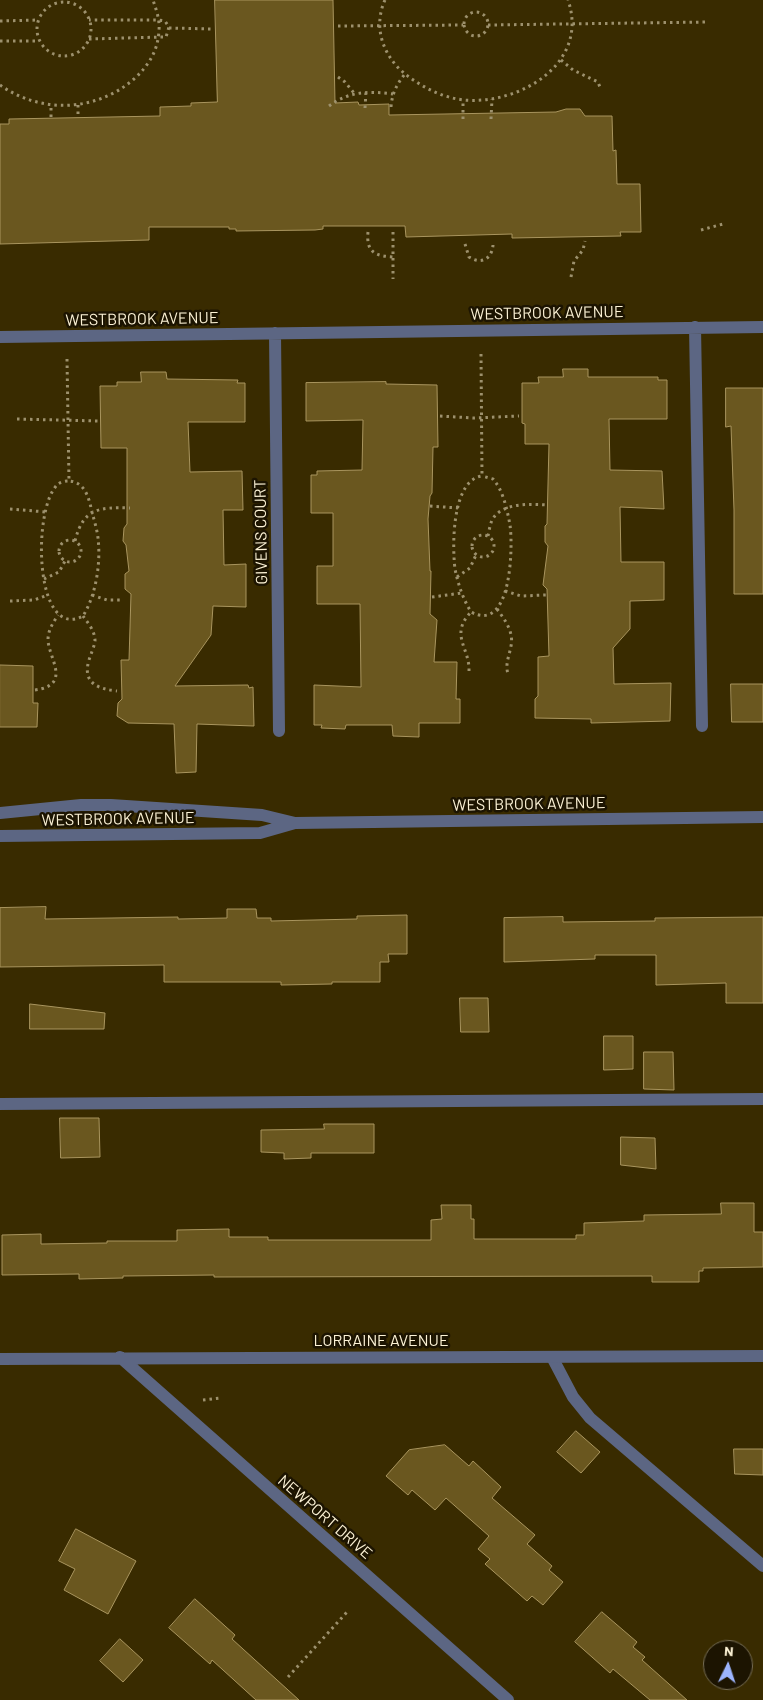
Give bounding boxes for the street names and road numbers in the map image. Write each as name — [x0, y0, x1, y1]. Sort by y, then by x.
street label: WESTBROOK AVENUE — [470, 302, 624, 324]
street label: WESTBROOK AVENUE — [65, 308, 219, 330]
street label: GIVENS COURT — [250, 479, 272, 585]
street label: WESTBROOK AVENUE — [452, 793, 606, 815]
street label: WESTBROOK AVENUE — [41, 808, 195, 830]
street label: LORRAINE AVENUE — [313, 1331, 449, 1351]
street label: NEWPORT DRIVE — [274, 1471, 376, 1563]

